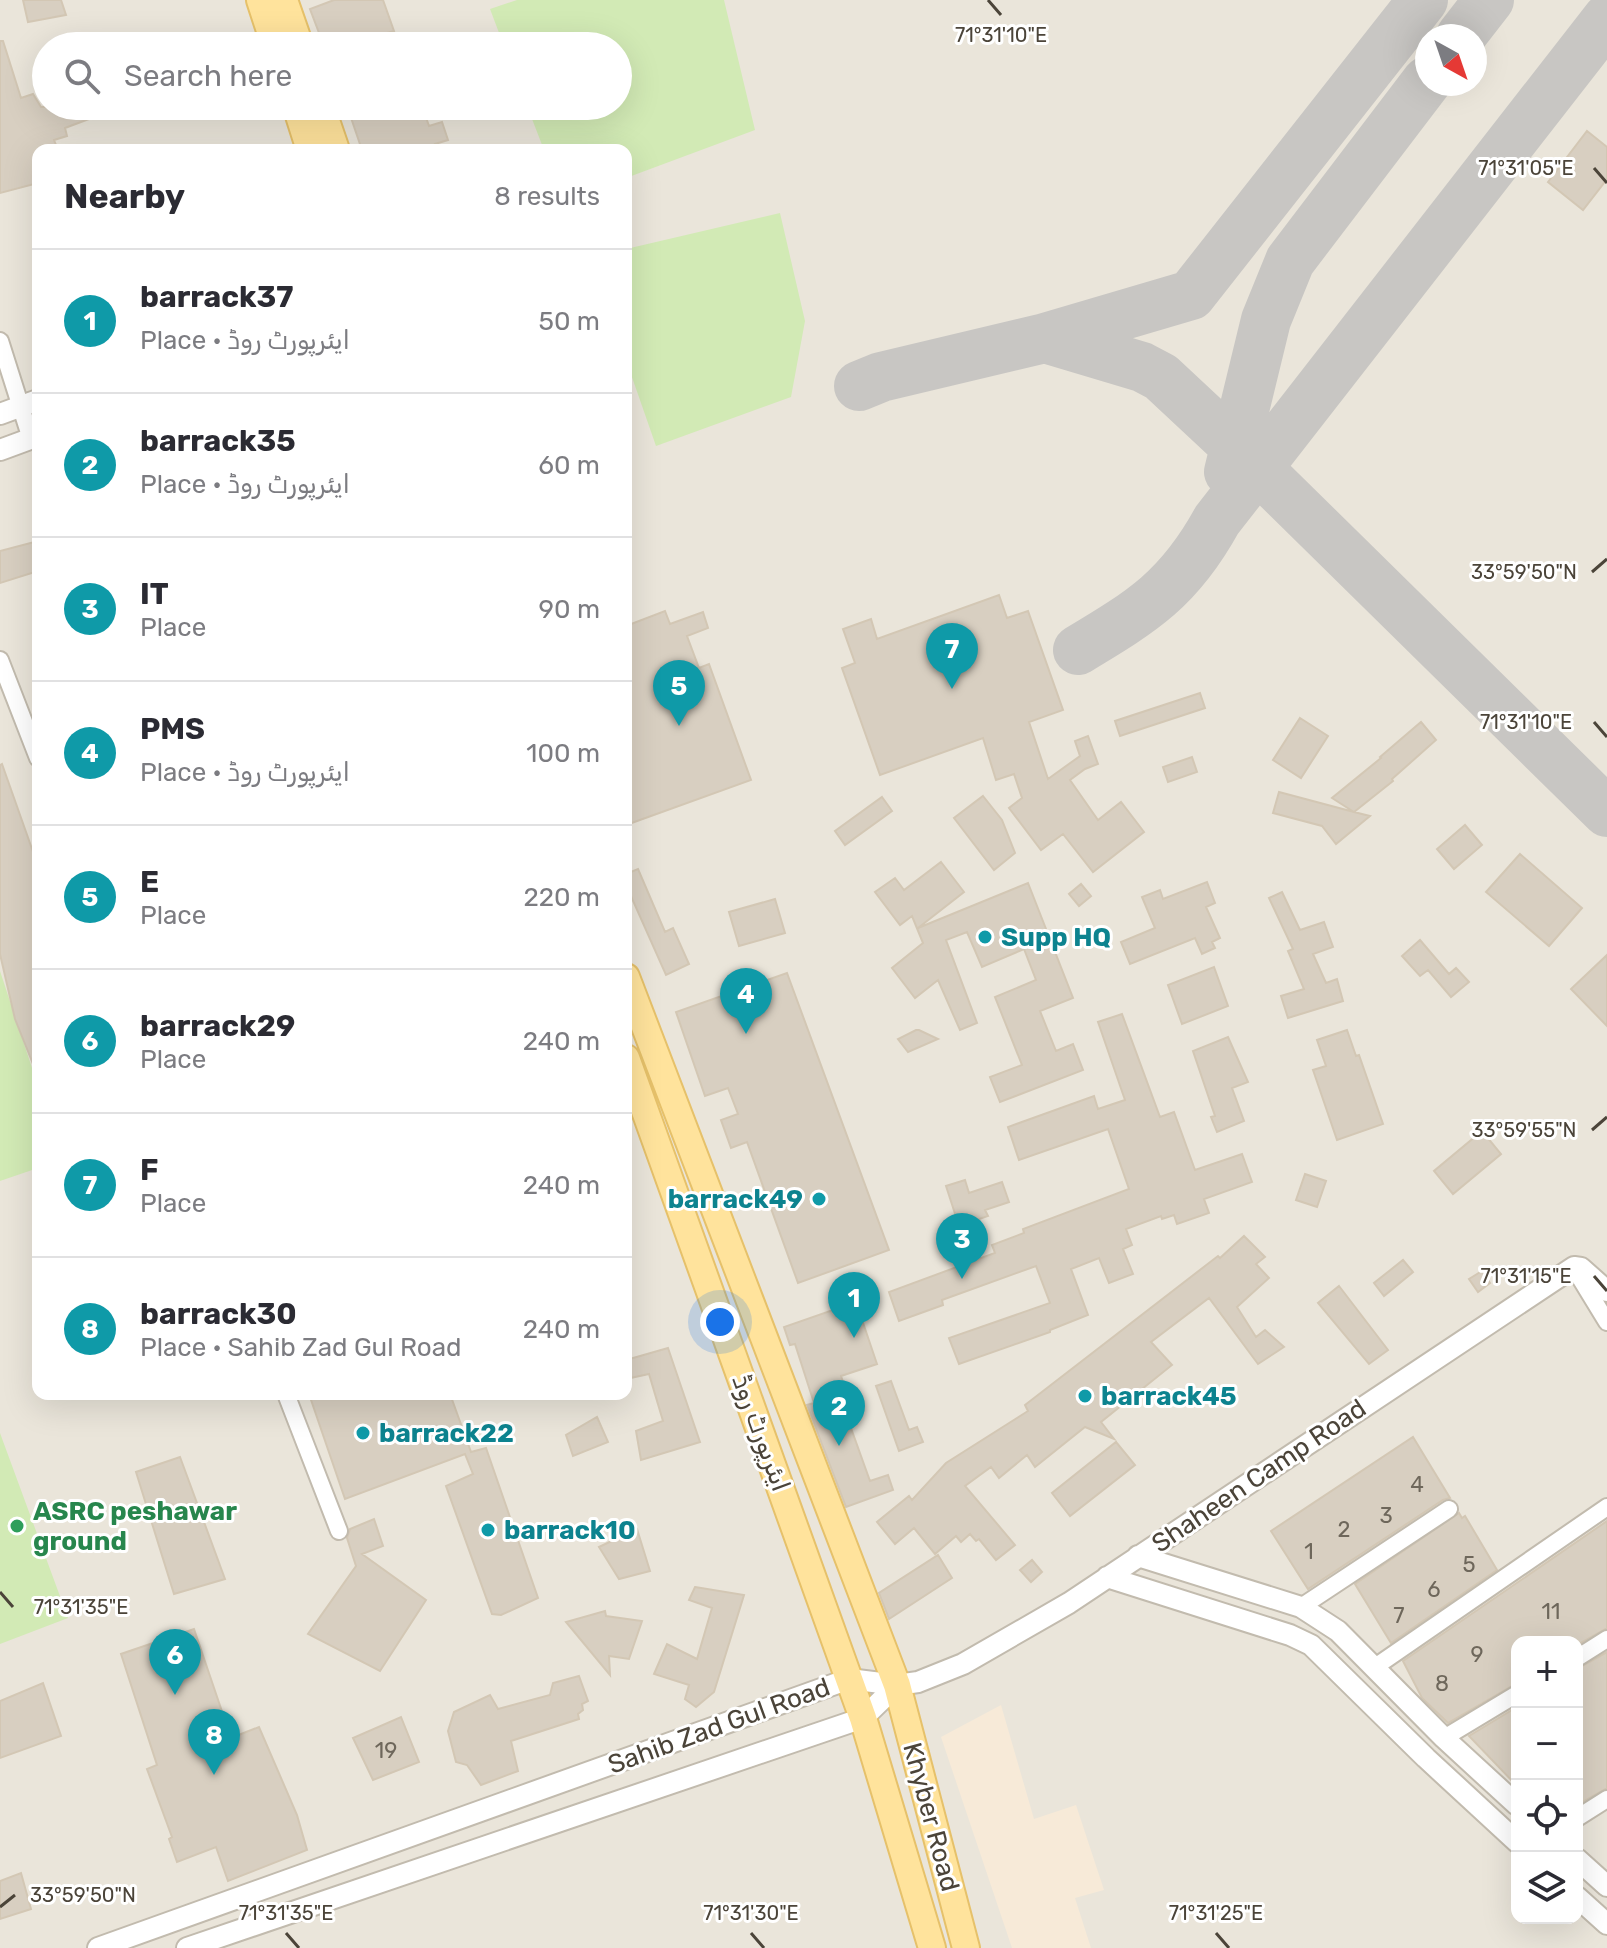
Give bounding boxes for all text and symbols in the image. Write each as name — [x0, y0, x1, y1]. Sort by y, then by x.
text: 71°31'10"E — [955, 23, 1047, 47]
north arrow — [1415, 24, 1487, 96]
search box — [32, 32, 632, 120]
icon: search — [60, 54, 104, 98]
text: Search here — [124, 58, 292, 94]
text: 71°31'05"E — [1478, 156, 1574, 180]
text: Nearby — [64, 176, 185, 217]
text: 8 results — [494, 181, 600, 212]
text: barrack37 — [140, 279, 294, 315]
text: 1 — [84, 306, 96, 337]
text: 50 m — [539, 306, 600, 337]
text: Place · ایئرپورٹ روڈ — [140, 325, 350, 356]
text: barrack35 — [140, 423, 296, 459]
text: 2 — [82, 450, 98, 481]
text: 60 m — [538, 450, 600, 481]
text: Place · ایئرپورٹ روڈ — [140, 469, 350, 500]
text: 33°59'50"N — [1471, 560, 1577, 584]
text: IT — [140, 576, 169, 612]
text: 3 — [81, 594, 99, 625]
text: 90 m — [539, 594, 600, 625]
text: Place — [140, 612, 206, 643]
pin: 7 — [926, 623, 978, 689]
pin: 5 — [653, 660, 705, 726]
text: 71°31'10"E — [1480, 710, 1572, 734]
text: PMS — [140, 711, 205, 747]
text: 4 — [81, 738, 99, 769]
text: 100 m — [526, 738, 600, 769]
text: Place · ایئرپورٹ روڈ — [140, 757, 350, 788]
text: E — [140, 864, 159, 900]
text: 5 — [82, 882, 98, 913]
text: 220 m — [523, 882, 600, 913]
text: Place — [140, 900, 206, 931]
place label: Supp HQ — [1001, 922, 1111, 953]
marker: Supp HQ — [976, 928, 994, 946]
pin: 4 — [720, 968, 772, 1034]
text: barrack29 — [140, 1008, 295, 1044]
text: 6 — [82, 1026, 98, 1057]
text: 240 m — [523, 1026, 600, 1057]
text: Place — [140, 1044, 206, 1075]
text: 33°59'55"N — [1471, 1118, 1577, 1142]
text: F — [140, 1152, 159, 1188]
text: 7 — [83, 1170, 97, 1201]
text: 240 m — [523, 1170, 600, 1201]
place label: barrack49 — [668, 1184, 803, 1215]
text: Place — [140, 1188, 206, 1219]
marker: barrack49 — [810, 1190, 828, 1208]
pin: 3 — [936, 1213, 988, 1279]
text: 71°31'15"E — [1480, 1264, 1572, 1288]
pin: 1 — [828, 1272, 880, 1338]
text: barrack30 — [140, 1296, 297, 1332]
your location — [700, 1302, 740, 1342]
text: 8 — [81, 1314, 99, 1345]
text: 240 m — [523, 1314, 600, 1345]
text: Place · Sahib Zad Gul Road — [140, 1332, 462, 1363]
street label: ایئرپورٹ روڈ — [725, 1370, 796, 1496]
pin: 2 — [813, 1380, 865, 1446]
place label: barrack45 — [1101, 1381, 1237, 1412]
marker: barrack45 — [1076, 1387, 1094, 1405]
street label: Shaheen Camp Road — [1146, 1393, 1372, 1559]
place label: barrack22 — [379, 1418, 514, 1449]
marker: barrack22 — [354, 1424, 372, 1442]
house number: 4 — [1410, 1471, 1424, 1498]
place label: ASRC peshawar ground — [33, 1496, 237, 1557]
house number: 3 — [1379, 1502, 1393, 1529]
place label: barrack10 — [504, 1515, 636, 1546]
house number: 2 — [1338, 1516, 1350, 1543]
marker: ASRC peshawar ground — [8, 1517, 26, 1535]
marker: barrack10 — [479, 1521, 497, 1539]
house number: 1 — [1304, 1538, 1314, 1565]
house number: 5 — [1462, 1551, 1476, 1578]
house number: 6 — [1427, 1576, 1441, 1603]
text: 71°31'35"E — [34, 1595, 128, 1619]
house number: 11 — [1542, 1598, 1560, 1625]
house number: 7 — [1393, 1602, 1405, 1629]
pin: 6 — [149, 1629, 201, 1695]
map controls — [1511, 1636, 1583, 1924]
button: + — [1511, 1636, 1583, 1708]
house number: 9 — [1470, 1641, 1484, 1668]
house number: 8 — [1435, 1670, 1449, 1697]
street label: Sahib Zad Gul Road — [604, 1671, 834, 1781]
button: − — [1511, 1708, 1583, 1780]
pin: 8 — [188, 1709, 240, 1775]
house number: 19 — [375, 1737, 397, 1764]
street label: Khyber Road — [896, 1739, 966, 1895]
button: locate — [1511, 1780, 1583, 1852]
button: layers — [1511, 1852, 1583, 1924]
text: 33°59'50"N — [30, 1883, 136, 1907]
text: 71°31'35"E — [239, 1901, 333, 1925]
text: 71°31'30"E — [703, 1901, 799, 1925]
text: 71°31'25"E — [1169, 1901, 1263, 1925]

